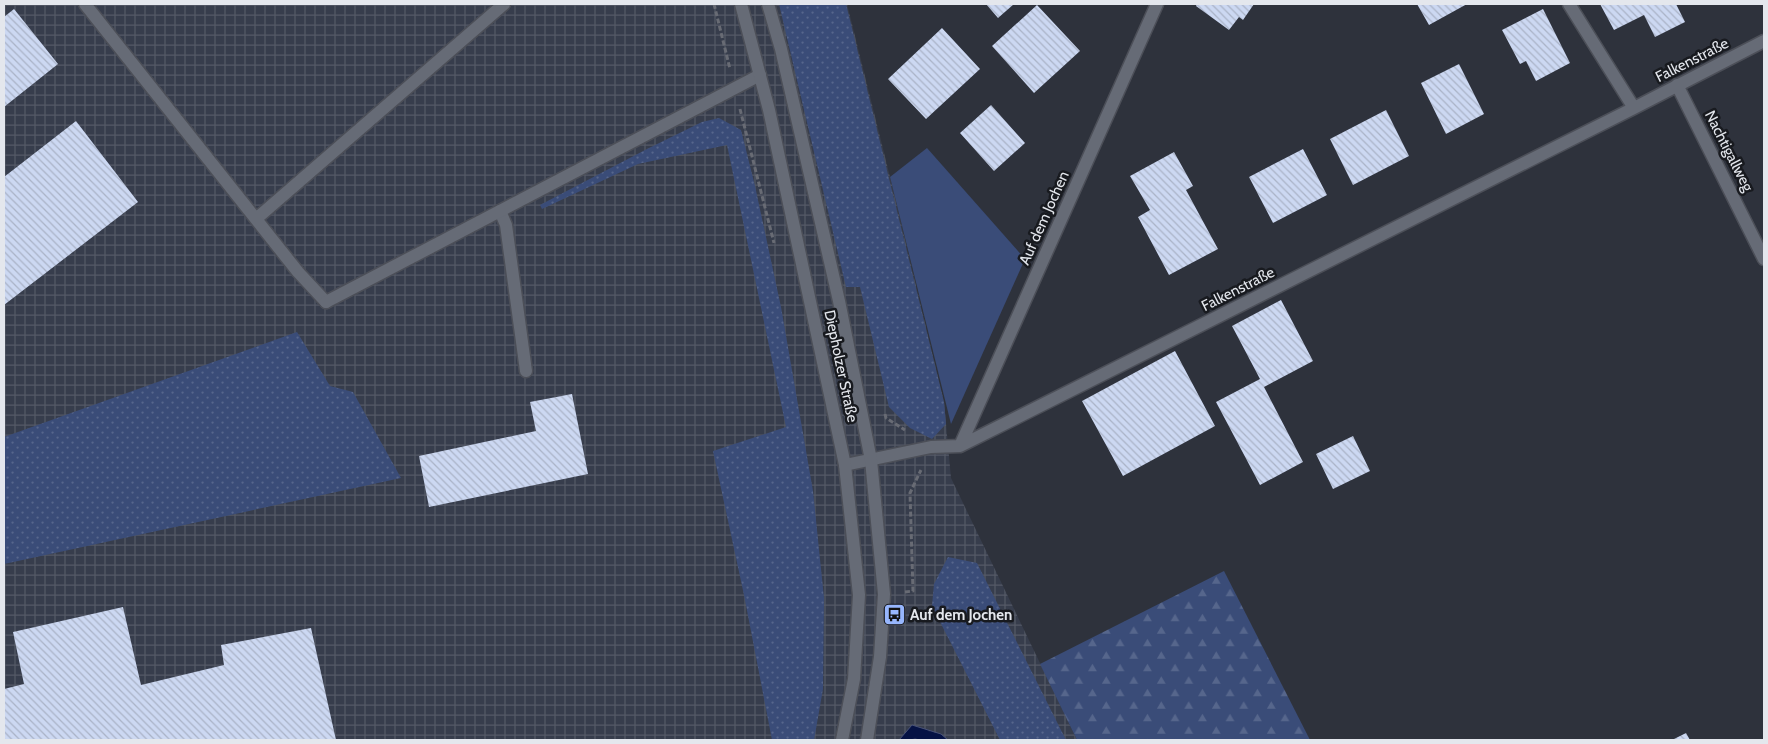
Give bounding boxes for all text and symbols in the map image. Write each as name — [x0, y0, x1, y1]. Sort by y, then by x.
street label: Falkenstraße — [1652, 34, 1732, 86]
street label: Nachtigallweg — [1701, 108, 1757, 195]
street label: Auf dem Jochen — [1015, 168, 1073, 268]
street label: Falkenstraße — [1198, 263, 1278, 315]
street label: Diepholzer Straße — [820, 308, 862, 424]
bus stop icon: Auf dem Jochen — [882, 603, 906, 627]
place label: Auf dem Jochen — [910, 606, 1012, 624]

